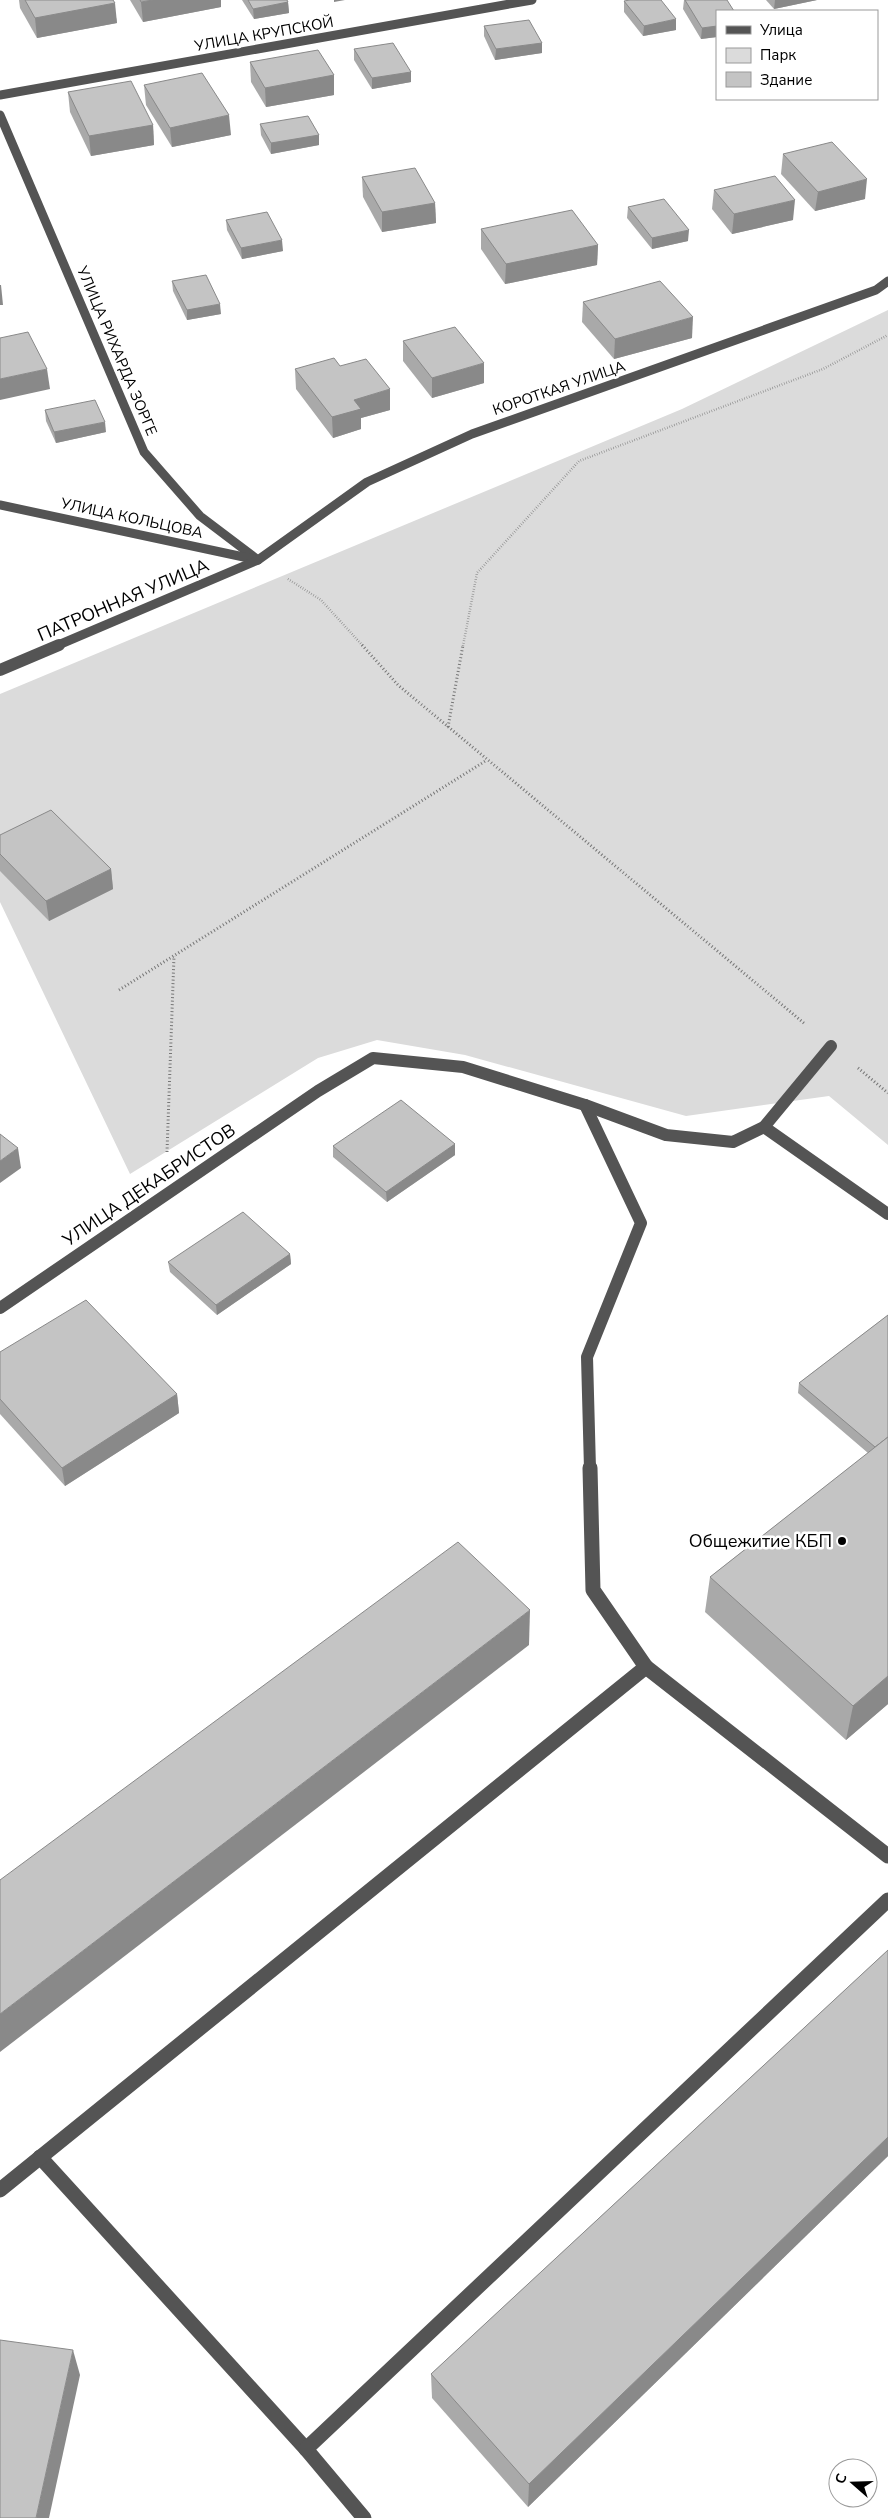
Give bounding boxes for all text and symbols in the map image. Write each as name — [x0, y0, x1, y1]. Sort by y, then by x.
legend — [716, 10, 878, 100]
street label: УЛИЦА КРУПСКОЙ — [192, 12, 335, 56]
text: Улица — [759, 20, 803, 40]
text: Парк — [760, 45, 796, 65]
text: Здание — [760, 70, 812, 90]
street label: УЛИЦА РИХАРДА ЗОРГЕ — [72, 262, 162, 439]
street label: КОРОТКАЯ УЛИЦА — [490, 356, 628, 420]
street label: УЛИЦА КОЛЬЦОВА — [58, 493, 205, 543]
street label: ПАТРОННАЯ УЛИЦА — [34, 553, 212, 647]
street label: УЛИЦА ДЕКАБРИСТОВ — [57, 1118, 240, 1252]
place label: Общежитие КБП — [689, 1529, 832, 1553]
marker: Общежитие КБП — [836, 1535, 848, 1547]
north arrow — [828, 2458, 878, 2508]
text: С — [831, 2471, 852, 2486]

